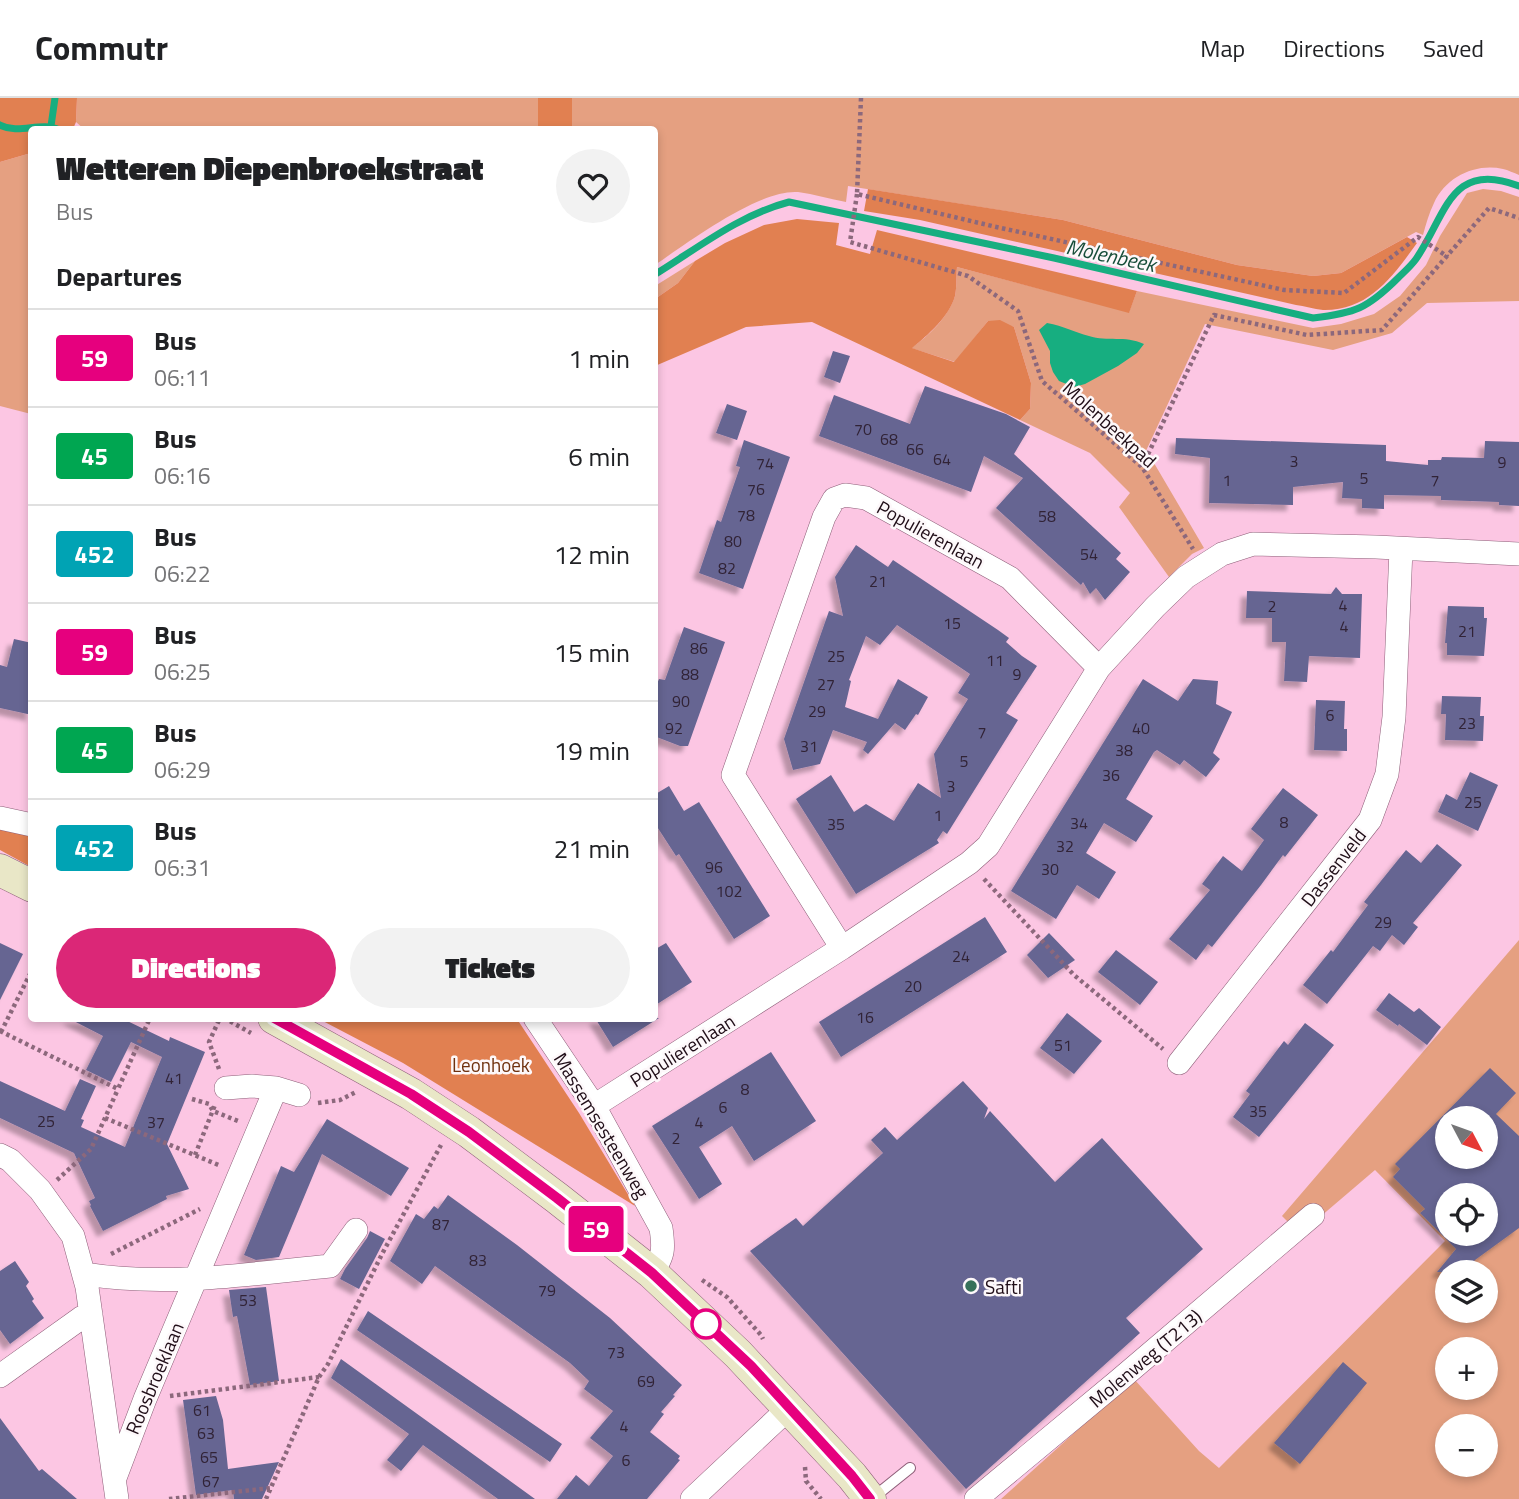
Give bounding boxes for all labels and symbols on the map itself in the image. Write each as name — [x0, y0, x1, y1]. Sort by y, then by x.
water label: Molenbeek — [1063, 230, 1161, 281]
street label: Molenbeekpad — [1056, 374, 1164, 474]
house number: 70 — [854, 417, 872, 441]
house number: 68 — [880, 427, 898, 451]
house number: 66 — [906, 437, 924, 461]
house number: 64 — [933, 447, 951, 471]
house number: 3 — [1290, 449, 1298, 473]
house number: 9 — [1498, 450, 1507, 474]
house number: 74 — [756, 451, 774, 475]
house number: 5 — [1360, 466, 1369, 490]
house number: 1 — [1223, 468, 1231, 492]
house number: 7 — [1431, 468, 1439, 492]
house number: 76 — [747, 477, 765, 501]
street label: Populierenlaan — [872, 492, 990, 576]
house number: 78 — [737, 503, 755, 527]
house number: 58 — [1038, 504, 1056, 528]
house number: 80 — [724, 529, 742, 553]
house number: 54 — [1080, 542, 1098, 566]
house number: 82 — [718, 556, 736, 580]
house number: 21 — [869, 569, 887, 593]
house number: 4 — [1339, 593, 1348, 617]
house number: 2 — [1268, 594, 1276, 618]
house number: 15 — [943, 611, 961, 635]
house number: 4 — [1340, 614, 1349, 638]
house number: 21 — [1458, 619, 1476, 643]
house number: 86 — [690, 636, 708, 660]
house number: 25 — [827, 644, 845, 668]
house number: 11 — [986, 648, 1004, 672]
house number: 88 — [681, 662, 699, 686]
house number: 9 — [1013, 662, 1022, 686]
house number: 27 — [817, 672, 835, 696]
house number: 90 — [672, 689, 690, 713]
house number: 29 — [808, 699, 826, 723]
house number: 6 — [1326, 703, 1335, 727]
house number: 23 — [1458, 711, 1476, 735]
house number: 92 — [665, 716, 683, 740]
house number: 40 — [1132, 716, 1150, 740]
house number: 7 — [978, 720, 986, 744]
house number: 31 — [800, 734, 818, 758]
house number: 38 — [1115, 738, 1133, 762]
house number: 5 — [960, 749, 969, 773]
house number: 36 — [1102, 763, 1120, 787]
house number: 3 — [947, 774, 955, 798]
house number: 25 — [1464, 790, 1482, 814]
house number: 1 — [934, 803, 942, 827]
house number: 8 — [1280, 810, 1289, 834]
house number: 34 — [1070, 811, 1088, 835]
house number: 35 — [827, 812, 845, 836]
street label: Dassenveld — [1293, 822, 1373, 912]
house number: 32 — [1056, 834, 1074, 858]
house number: 96 — [705, 855, 723, 879]
house number: 30 — [1041, 857, 1059, 881]
house number: 102 — [716, 879, 742, 903]
house number: 29 — [1374, 910, 1392, 934]
house number: 24 — [952, 944, 970, 968]
house number: 20 — [904, 974, 922, 998]
house number: 16 — [856, 1005, 874, 1029]
street label: Populierenlaan — [624, 1006, 740, 1094]
house number: 51 — [1054, 1033, 1072, 1057]
street label: Massemsesteenweg — [547, 1047, 657, 1204]
park label: Leonhoek — [452, 1050, 530, 1079]
house number: 41 — [165, 1066, 183, 1090]
house number: 8 — [741, 1077, 750, 1101]
house number: 6 — [719, 1095, 728, 1119]
house number: 35 — [1249, 1099, 1267, 1123]
north arrow — [1435, 1106, 1498, 1169]
house number: 25 — [37, 1109, 55, 1133]
house number: 37 — [147, 1110, 165, 1134]
house number: 4 — [695, 1110, 704, 1134]
house number: 2 — [672, 1126, 680, 1150]
line badge: 59 — [564, 1206, 628, 1252]
house number: 87 — [432, 1212, 450, 1236]
house number: 83 — [469, 1248, 487, 1272]
place label: Safti — [985, 1272, 1022, 1301]
house number: 79 — [538, 1278, 556, 1302]
marker: Safti — [963, 1278, 979, 1294]
house number: 53 — [239, 1288, 257, 1312]
street label: Molenweg (T213) — [1082, 1302, 1208, 1414]
unlabelled marker — [691, 1309, 721, 1339]
street label: Roosbroeklaan — [117, 1317, 191, 1439]
house number: 73 — [607, 1340, 625, 1364]
house number: 69 — [637, 1369, 655, 1393]
house number: 61 — [193, 1398, 211, 1422]
house number: 4 — [620, 1414, 629, 1438]
house number: 63 — [197, 1421, 215, 1445]
house number: 65 — [200, 1445, 218, 1469]
house number: 6 — [622, 1448, 631, 1472]
house number: 67 — [202, 1469, 220, 1493]

